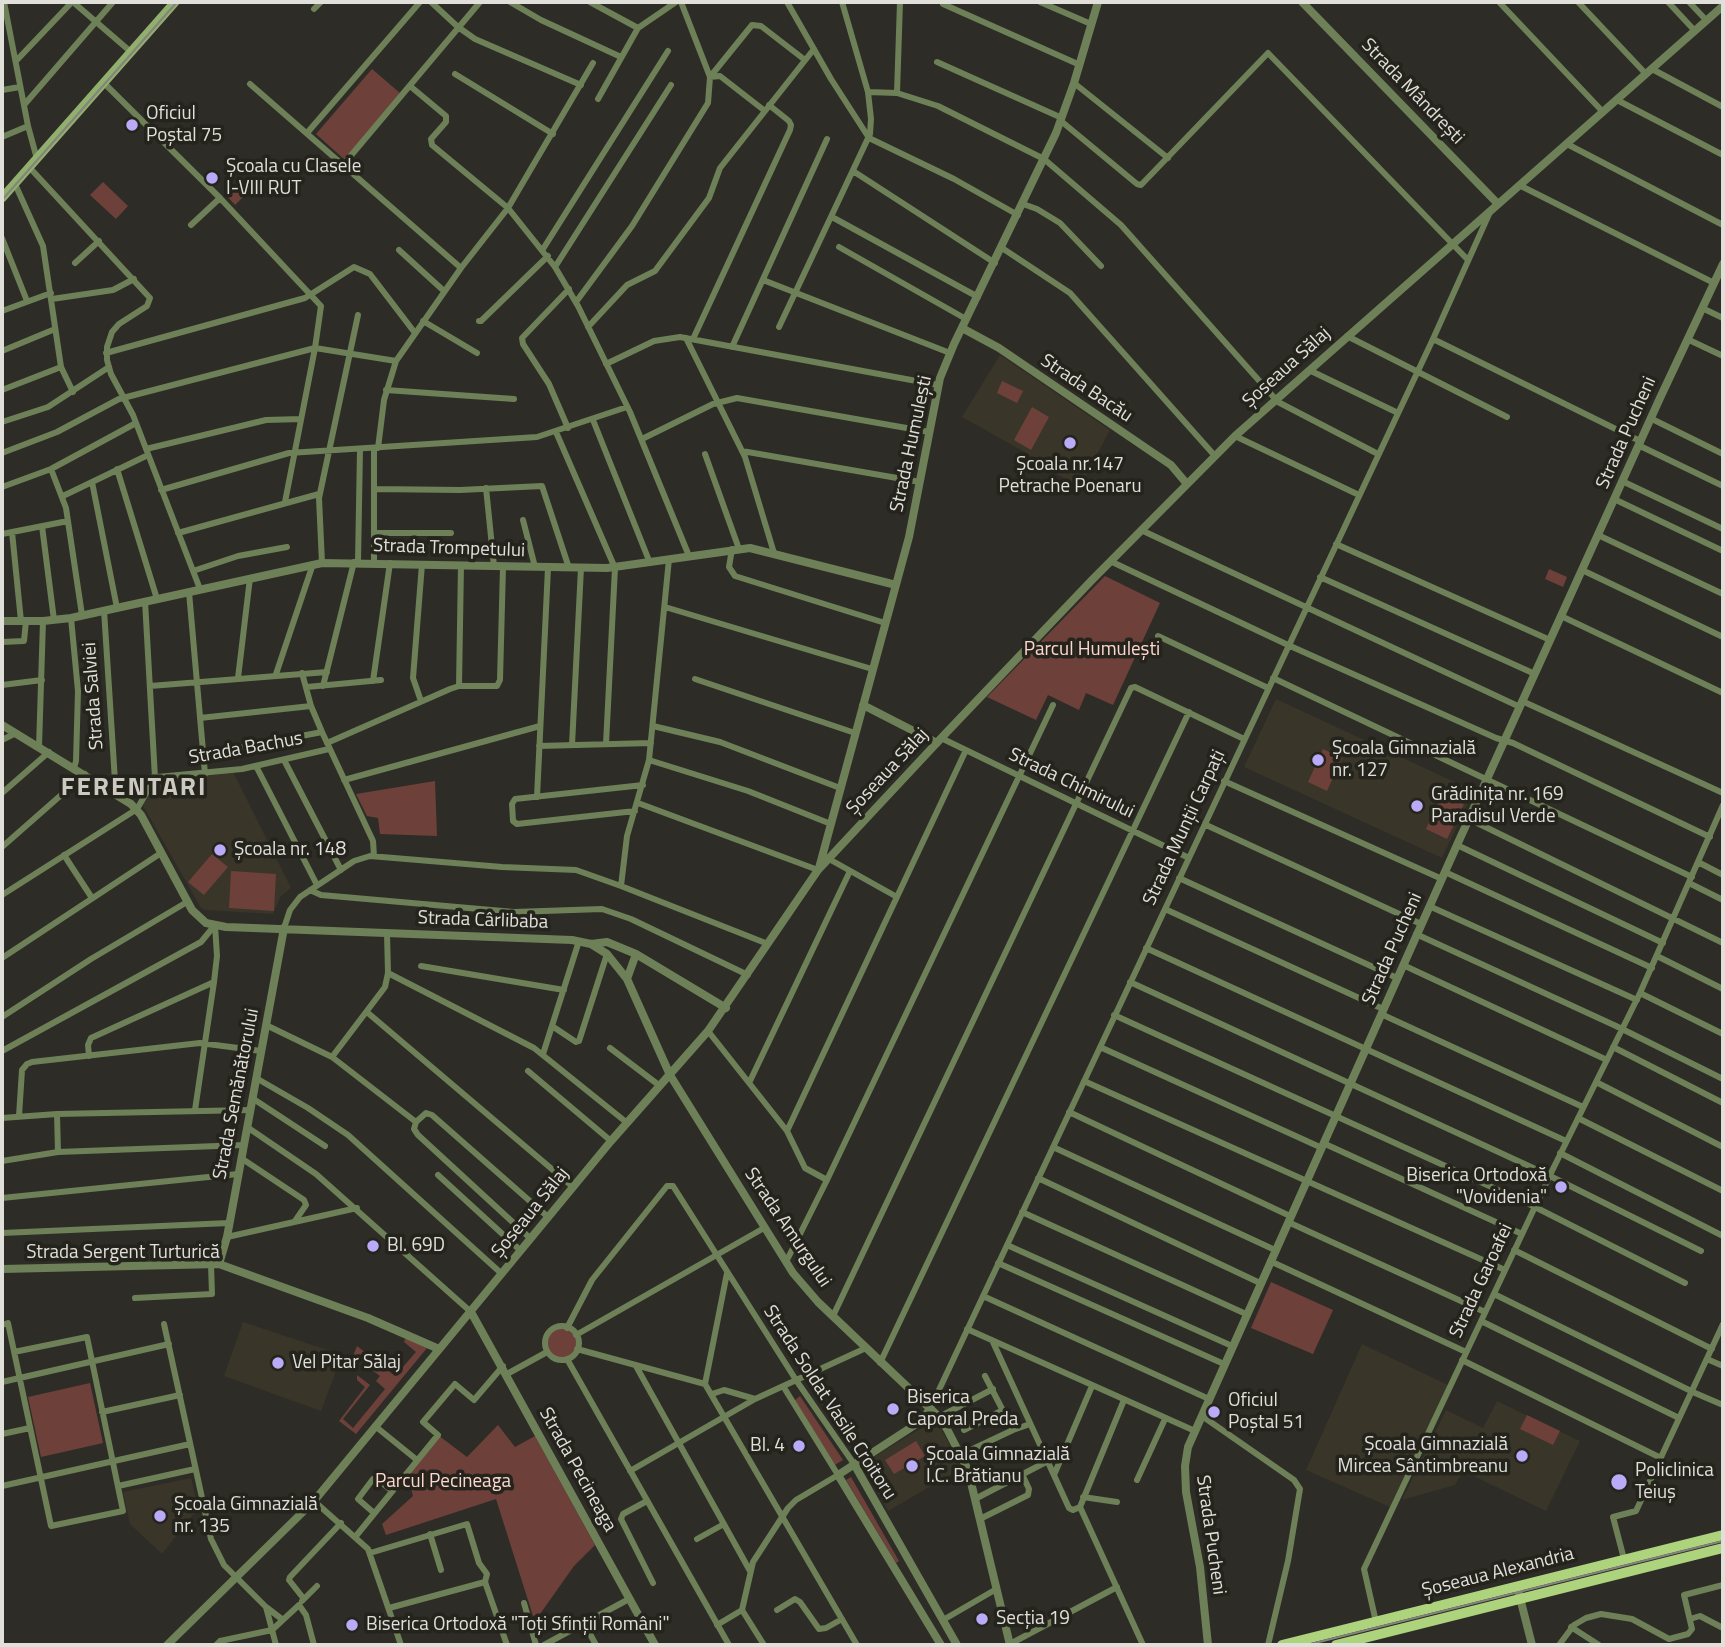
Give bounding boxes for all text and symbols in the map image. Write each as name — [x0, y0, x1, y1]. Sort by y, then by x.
street label: Strada Mândrești — [1356, 34, 1468, 150]
place label: Oficiul Poștal 75 — [146, 103, 222, 147]
marker: Oficiul Poștal 75 — [124, 117, 140, 133]
place label: Școala cu Clasele I-VIII RUT — [226, 156, 361, 200]
marker: Școala cu Clasele I-VIII RUT — [204, 170, 220, 186]
street label: Șoseaua Sălaj — [1239, 323, 1335, 413]
street label: Strada Bacău — [1036, 350, 1136, 428]
street label: Strada Pucheni — [1592, 373, 1662, 493]
street label: Strada Humulești — [886, 374, 938, 514]
marker: Școala nr.147 Petrache Poenaru — [1062, 435, 1078, 451]
place label: Școala nr.147 Petrache Poenaru — [999, 454, 1141, 498]
street label: Strada Trompetului — [373, 535, 525, 563]
park label: Parcul Humulești — [1024, 639, 1160, 661]
street label: Strada Salviei — [79, 641, 109, 751]
street label: Șoseaua Sălaj — [842, 724, 934, 820]
street label: Strada Bachus — [187, 728, 305, 770]
place label: Școala Gimnazială nr. 127 — [1332, 738, 1476, 782]
street label: Strada Chimirului — [1005, 744, 1137, 824]
street label: Strada Munții Carpați — [1139, 747, 1231, 909]
marker: Școala Gimnazială nr. 127 — [1310, 752, 1326, 768]
district label: FERENTARI — [62, 773, 206, 805]
place label: Grădinița nr. 169 Paradisul Verde — [1431, 784, 1564, 828]
marker: Grădinița nr. 169 Paradisul Verde — [1409, 798, 1425, 814]
place label: Școala nr. 148 — [234, 839, 346, 861]
marker: Școala nr. 148 — [212, 842, 228, 858]
street label: Strada Pucheni — [1358, 889, 1428, 1009]
street label: Strada Cârlibaba — [417, 907, 549, 935]
street label: Strada Semănătorului — [209, 1007, 265, 1181]
street label: Șoseaua Sălaj — [488, 1163, 574, 1263]
street label: Strada Amurgului — [739, 1164, 835, 1292]
place label: Biserica Ortodoxă "Vovidenia" — [1406, 1165, 1547, 1209]
marker: Biserica Ortodoxă "Vovidenia" — [1553, 1179, 1569, 1195]
street label: Strada Garoafei — [1446, 1220, 1518, 1342]
place label: Bl. 69D — [387, 1235, 445, 1257]
marker: Bl. 69D — [365, 1238, 381, 1254]
street label: Strada Sergent Turturică — [26, 1242, 220, 1264]
street label: Strada Soldat Vasile Croitoru — [758, 1302, 900, 1504]
place label: Vel Pitar Sălaj — [292, 1352, 401, 1374]
marker: Vel Pitar Sălaj — [270, 1355, 286, 1371]
place label: Biserica Caporal Preda — [907, 1387, 1018, 1431]
place label: Oficiul Poștal 51 — [1228, 1390, 1304, 1434]
marker: Biserica Caporal Preda — [885, 1401, 901, 1417]
street label: Strada Pecineaga — [533, 1404, 621, 1536]
marker: Oficiul Poștal 51 — [1206, 1404, 1222, 1420]
place label: Școala Gimnazială Mircea Sântimbreanu — [1338, 1434, 1508, 1478]
place label: Bl. 4 — [750, 1435, 785, 1457]
marker: Bl. 4 — [791, 1438, 807, 1454]
place label: Școala Gimnazială I.C. Brătianu — [926, 1444, 1070, 1488]
marker: Școala Gimnazială Mircea Sântimbreanu — [1514, 1448, 1530, 1464]
marker: Școala Gimnazială I.C. Brătianu — [904, 1458, 920, 1474]
place label: Policlinica Teiuș — [1635, 1460, 1714, 1504]
park label: Parcul Pecineaga — [375, 1471, 511, 1493]
marker: Policlinica Teiuș — [1609, 1472, 1629, 1492]
street label: Strada Pucheni — [1190, 1474, 1230, 1596]
place label: Școala Gimnazială nr. 135 — [174, 1494, 318, 1538]
marker: Școala Gimnazială nr. 135 — [152, 1508, 168, 1524]
street label: Șoseaua Alexandria — [1420, 1543, 1576, 1603]
place label: Secția 19 — [996, 1608, 1070, 1630]
marker: Secția 19 — [974, 1611, 990, 1627]
place label: Biserica Ortodoxă "Toți Sfinții Români" — [366, 1614, 670, 1636]
marker: Biserica Ortodoxă "Toți Sfinții Români" — [344, 1617, 360, 1633]

